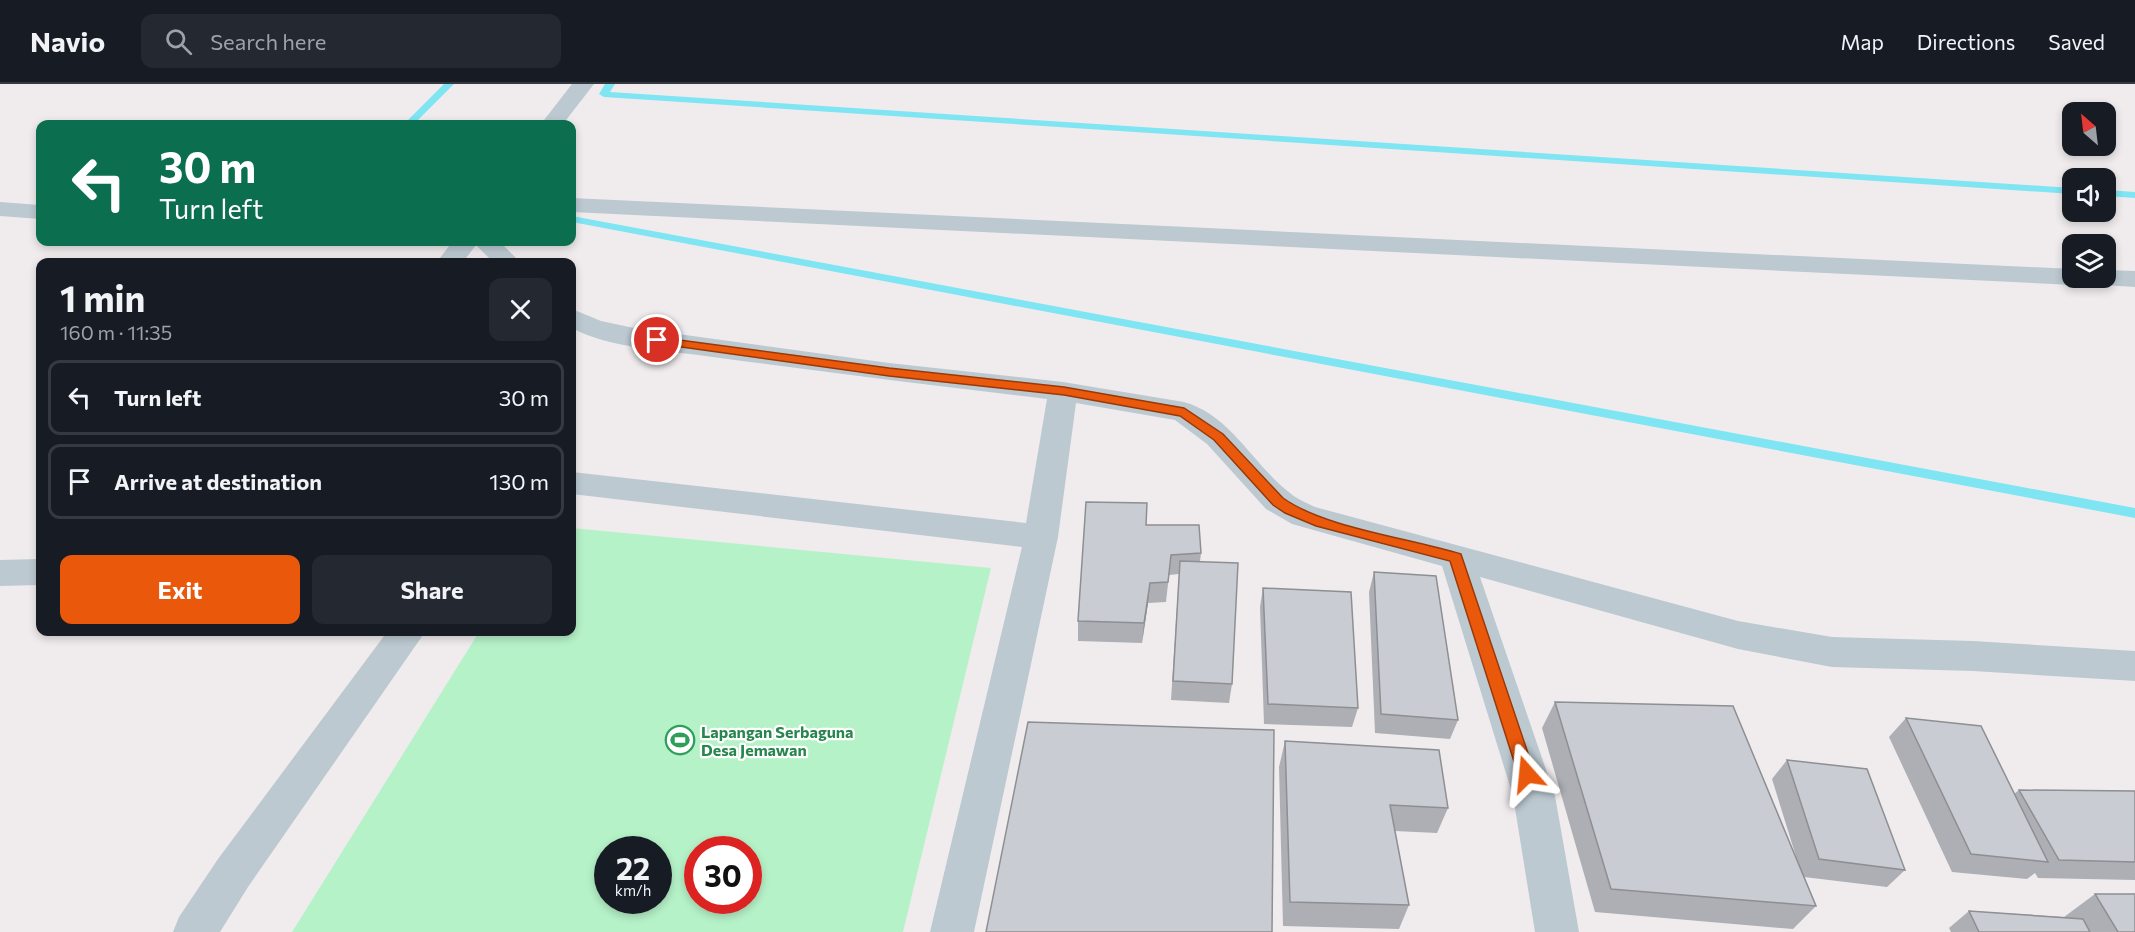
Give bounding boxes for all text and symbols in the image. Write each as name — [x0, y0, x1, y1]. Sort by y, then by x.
search box — [141, 14, 561, 68]
text: Navio — [30, 24, 105, 58]
icon: search — [162, 25, 195, 58]
text: Search here — [210, 28, 326, 55]
text: Map — [1841, 29, 1884, 54]
text: Directions — [1917, 29, 2015, 54]
text: Saved — [2048, 29, 2105, 54]
north arrow — [2062, 102, 2116, 156]
map controls — [2062, 102, 2116, 288]
text: 30 m — [159, 140, 256, 192]
icon: left — [60, 144, 138, 222]
button: sound — [2062, 168, 2116, 222]
text: Turn left — [159, 192, 263, 225]
button: layers — [2062, 234, 2116, 288]
text: 1 min — [60, 275, 145, 319]
button: close — [489, 278, 552, 341]
pin — [631, 314, 682, 365]
text: 160 m · 11:35 — [60, 320, 172, 344]
icon: arrive — [640, 323, 673, 356]
icon: left — [63, 381, 96, 414]
text: Turn left — [114, 384, 201, 411]
text: 30 m — [499, 384, 549, 411]
icon: arrive — [63, 465, 96, 498]
text: Arrive at destination — [114, 468, 322, 495]
text: 130 m — [489, 468, 549, 495]
button: Exit — [60, 555, 300, 624]
button: Share — [312, 555, 552, 624]
place label: Lapangan Serbaguna Desa Jemawan — [701, 722, 854, 759]
sports icon: Lapangan Serbaguna Desa Jemawan — [664, 724, 696, 756]
position arrow — [1495, 742, 1559, 806]
speed limit sign: 30 — [684, 836, 762, 914]
text: 22 — [616, 849, 650, 886]
text: km/h — [615, 881, 651, 899]

